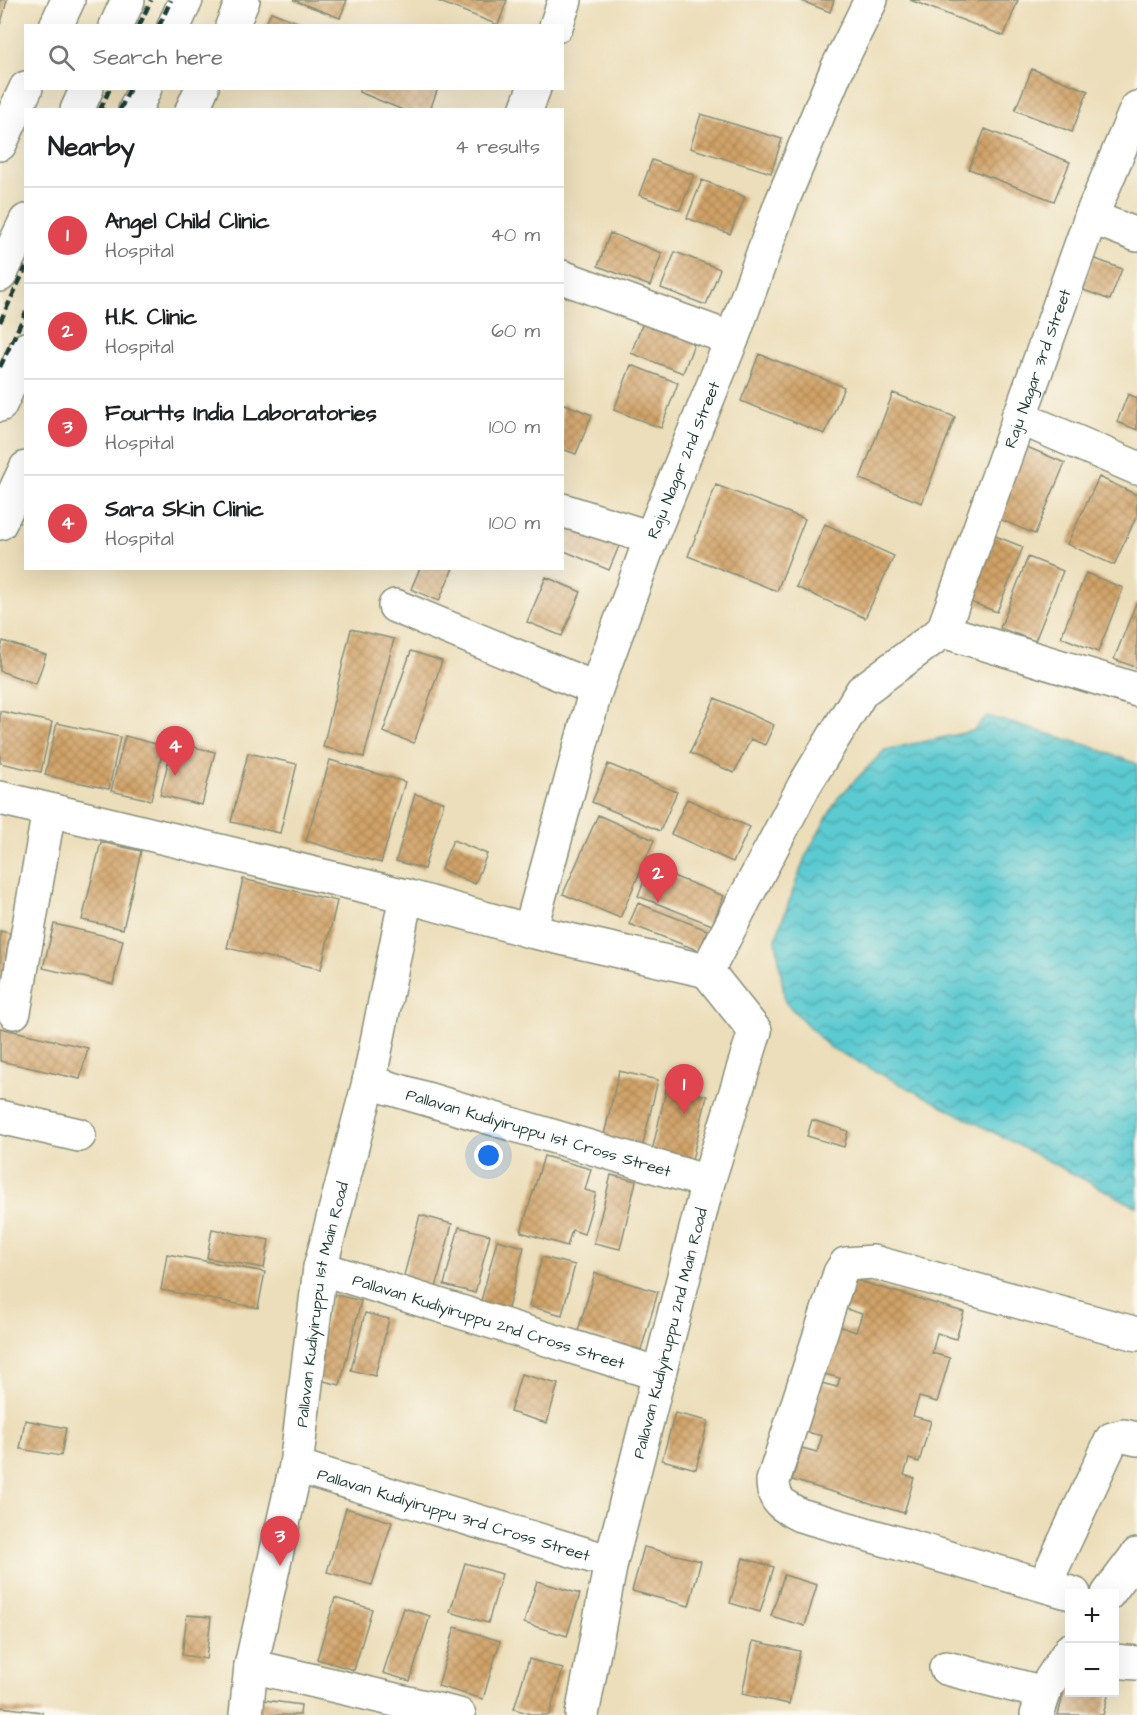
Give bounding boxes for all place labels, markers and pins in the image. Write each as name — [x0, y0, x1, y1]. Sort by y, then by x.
pin: 4 — [156, 726, 195, 776]
pin: 2 — [638, 854, 678, 903]
pin: 1 — [664, 1064, 704, 1114]
pin: 3 — [260, 1516, 300, 1566]

